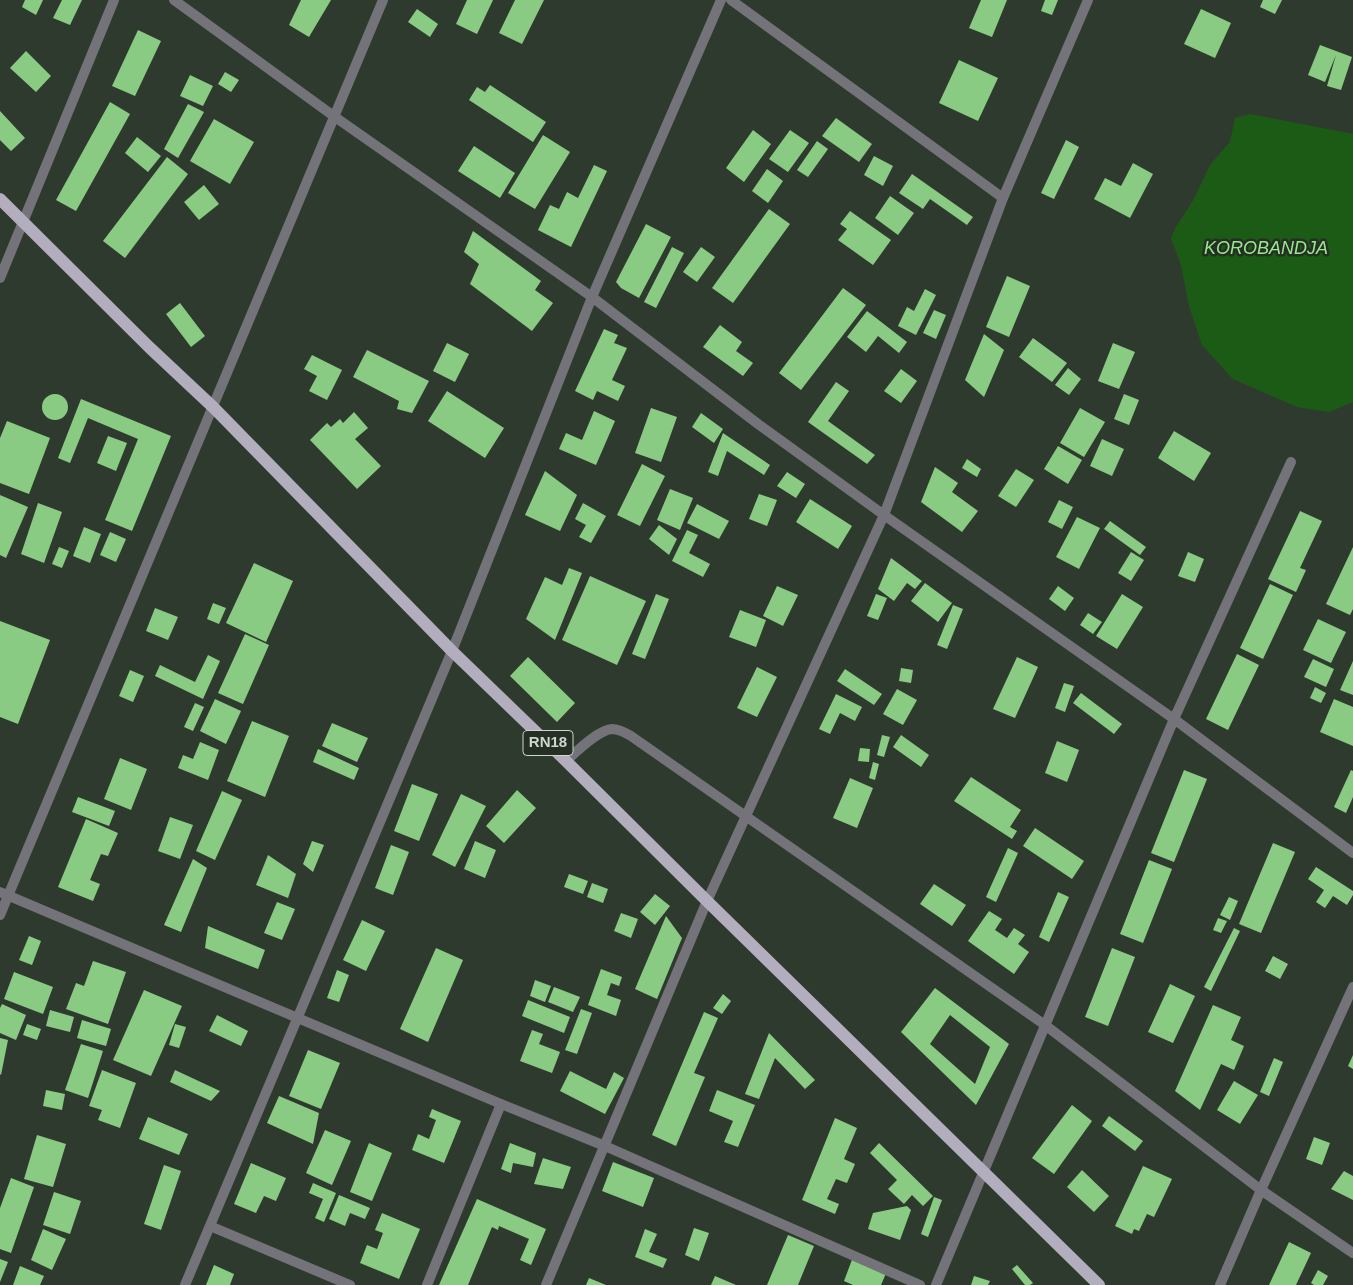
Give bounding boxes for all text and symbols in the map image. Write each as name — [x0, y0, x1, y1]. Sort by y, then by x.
water label: KOROBANDJA — [1204, 238, 1328, 260]
road number: RN18 — [523, 730, 573, 756]

